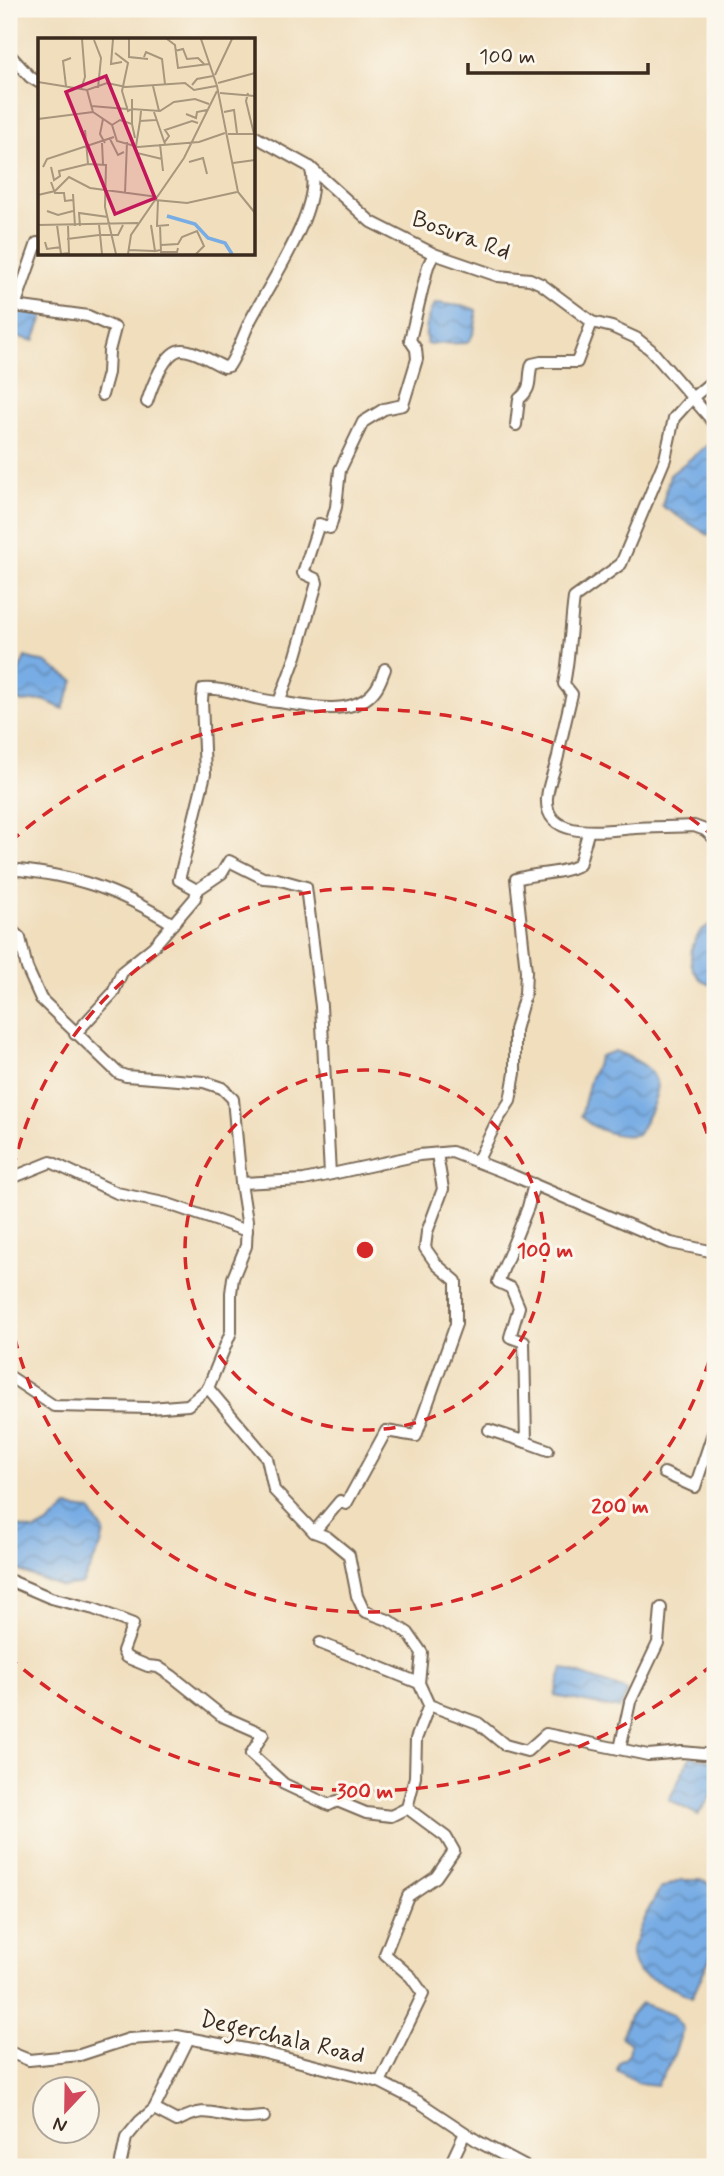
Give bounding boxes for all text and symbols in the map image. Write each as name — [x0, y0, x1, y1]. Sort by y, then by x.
scale bar — [468, 32, 649, 76]
inset map — [38, 38, 256, 256]
text: 100 m — [479, 43, 535, 71]
street label: Bosura Rd — [407, 204, 515, 268]
text: 100 m — [517, 1237, 573, 1265]
centre of rings — [353, 1238, 377, 1262]
text: 200 m — [591, 1493, 649, 1521]
text: 300 m — [337, 1778, 394, 1806]
street label: Degerchala Road — [196, 2004, 367, 2075]
north arrow — [32, 2074, 102, 2144]
text: N — [50, 2110, 71, 2138]

